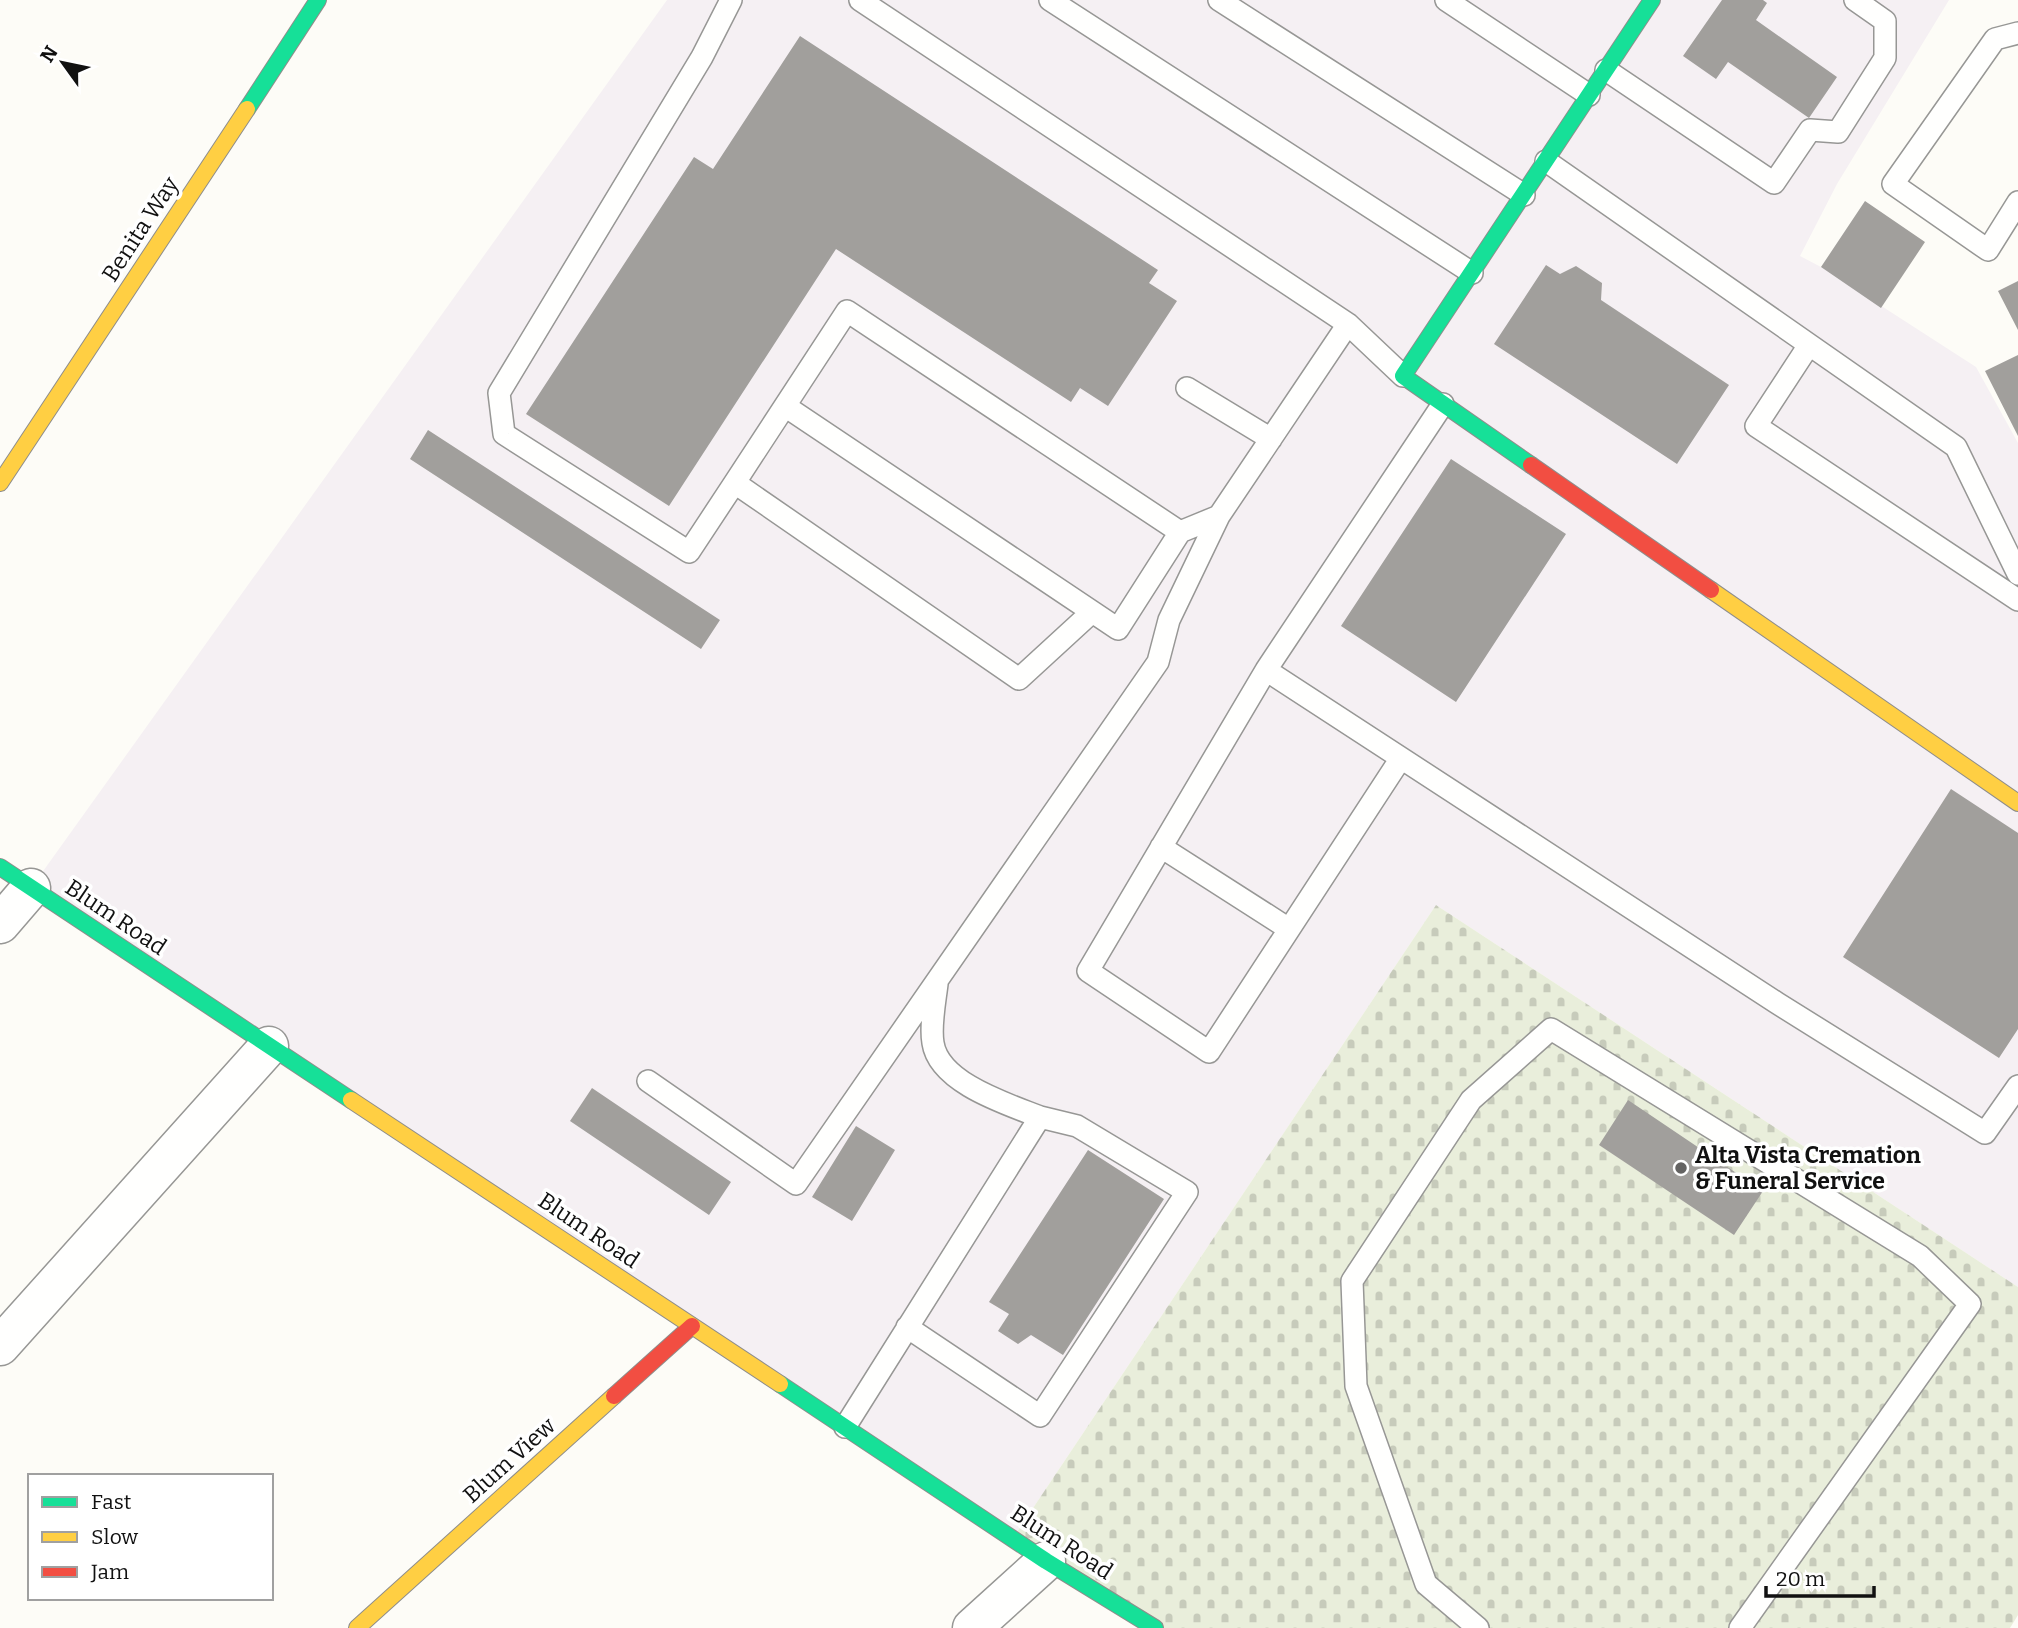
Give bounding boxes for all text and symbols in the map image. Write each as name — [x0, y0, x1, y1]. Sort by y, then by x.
north arrow — [28, 28, 98, 98]
text: N — [36, 41, 63, 66]
street label: Benita Way — [96, 171, 185, 287]
street label: Blum Road — [60, 873, 172, 961]
place label: Alta Vista Cremation & Funeral Service — [1695, 1141, 1921, 1195]
marker: Alta Vista Cremation & Funeral Service — [1673, 1160, 1689, 1176]
street label: Blum Road — [533, 1186, 645, 1274]
street label: Blum View — [457, 1411, 561, 1509]
legend — [28, 1474, 273, 1600]
text: Fast — [91, 1489, 132, 1515]
street label: Blum Road — [1006, 1499, 1119, 1586]
text: Slow — [91, 1524, 138, 1550]
scale bar — [1766, 1554, 1874, 1598]
text: Jam — [90, 1559, 129, 1585]
text: 20 m — [1776, 1566, 1825, 1592]

